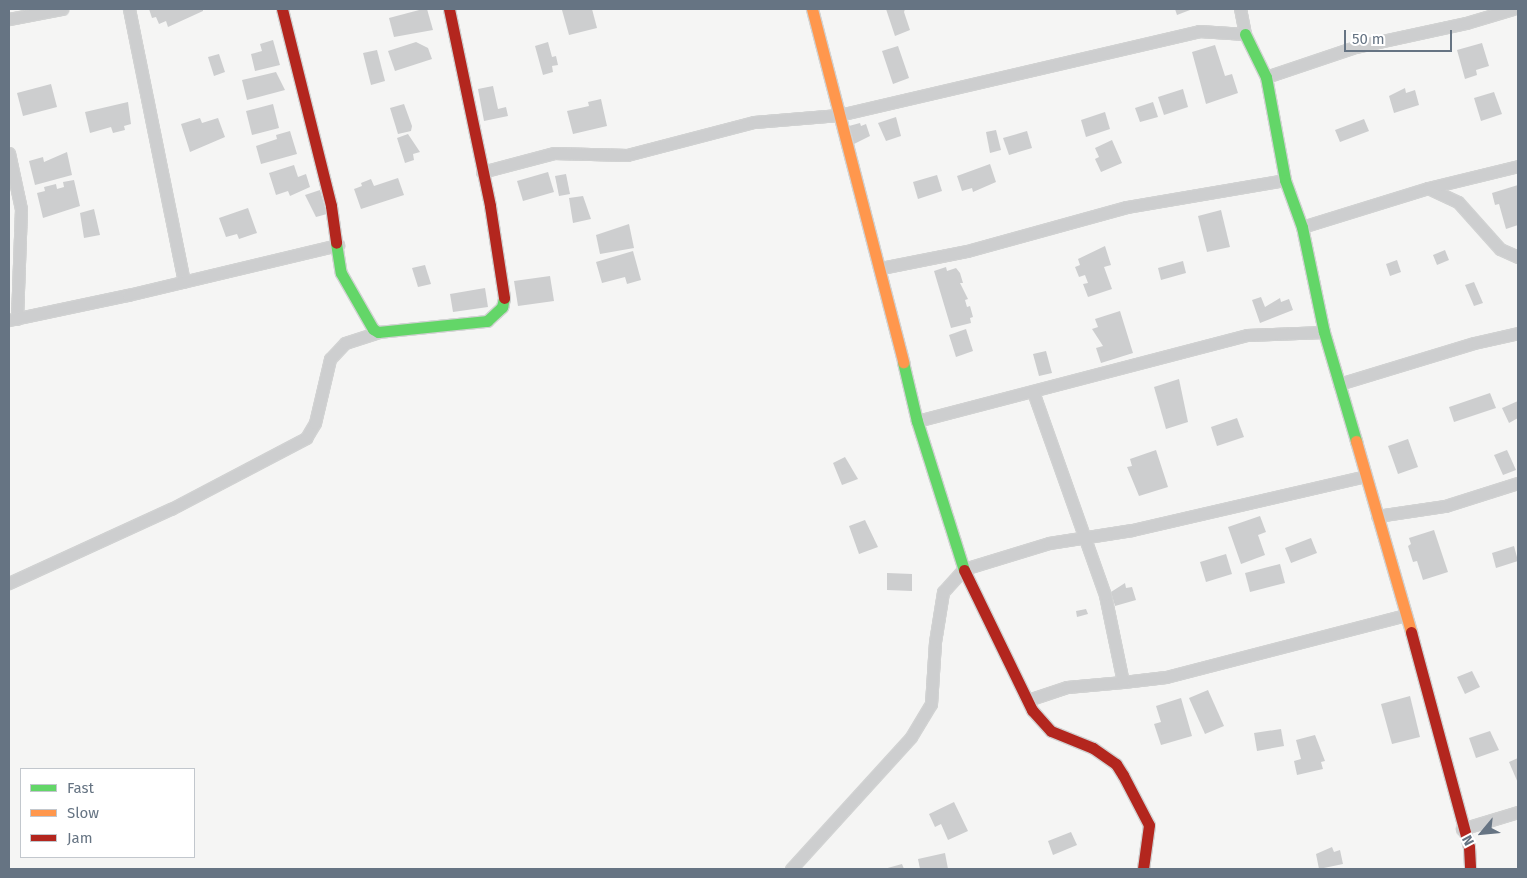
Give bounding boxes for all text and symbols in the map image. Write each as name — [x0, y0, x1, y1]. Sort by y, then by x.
scale bar — [1347, 20, 1454, 52]
text: 50 m — [1352, 30, 1385, 48]
legend — [20, 768, 195, 858]
text: Fast — [67, 779, 94, 797]
text: Slow — [67, 804, 99, 822]
north arrow — [1457, 808, 1507, 858]
text: Jam — [67, 829, 93, 847]
text: N — [1459, 832, 1478, 848]

